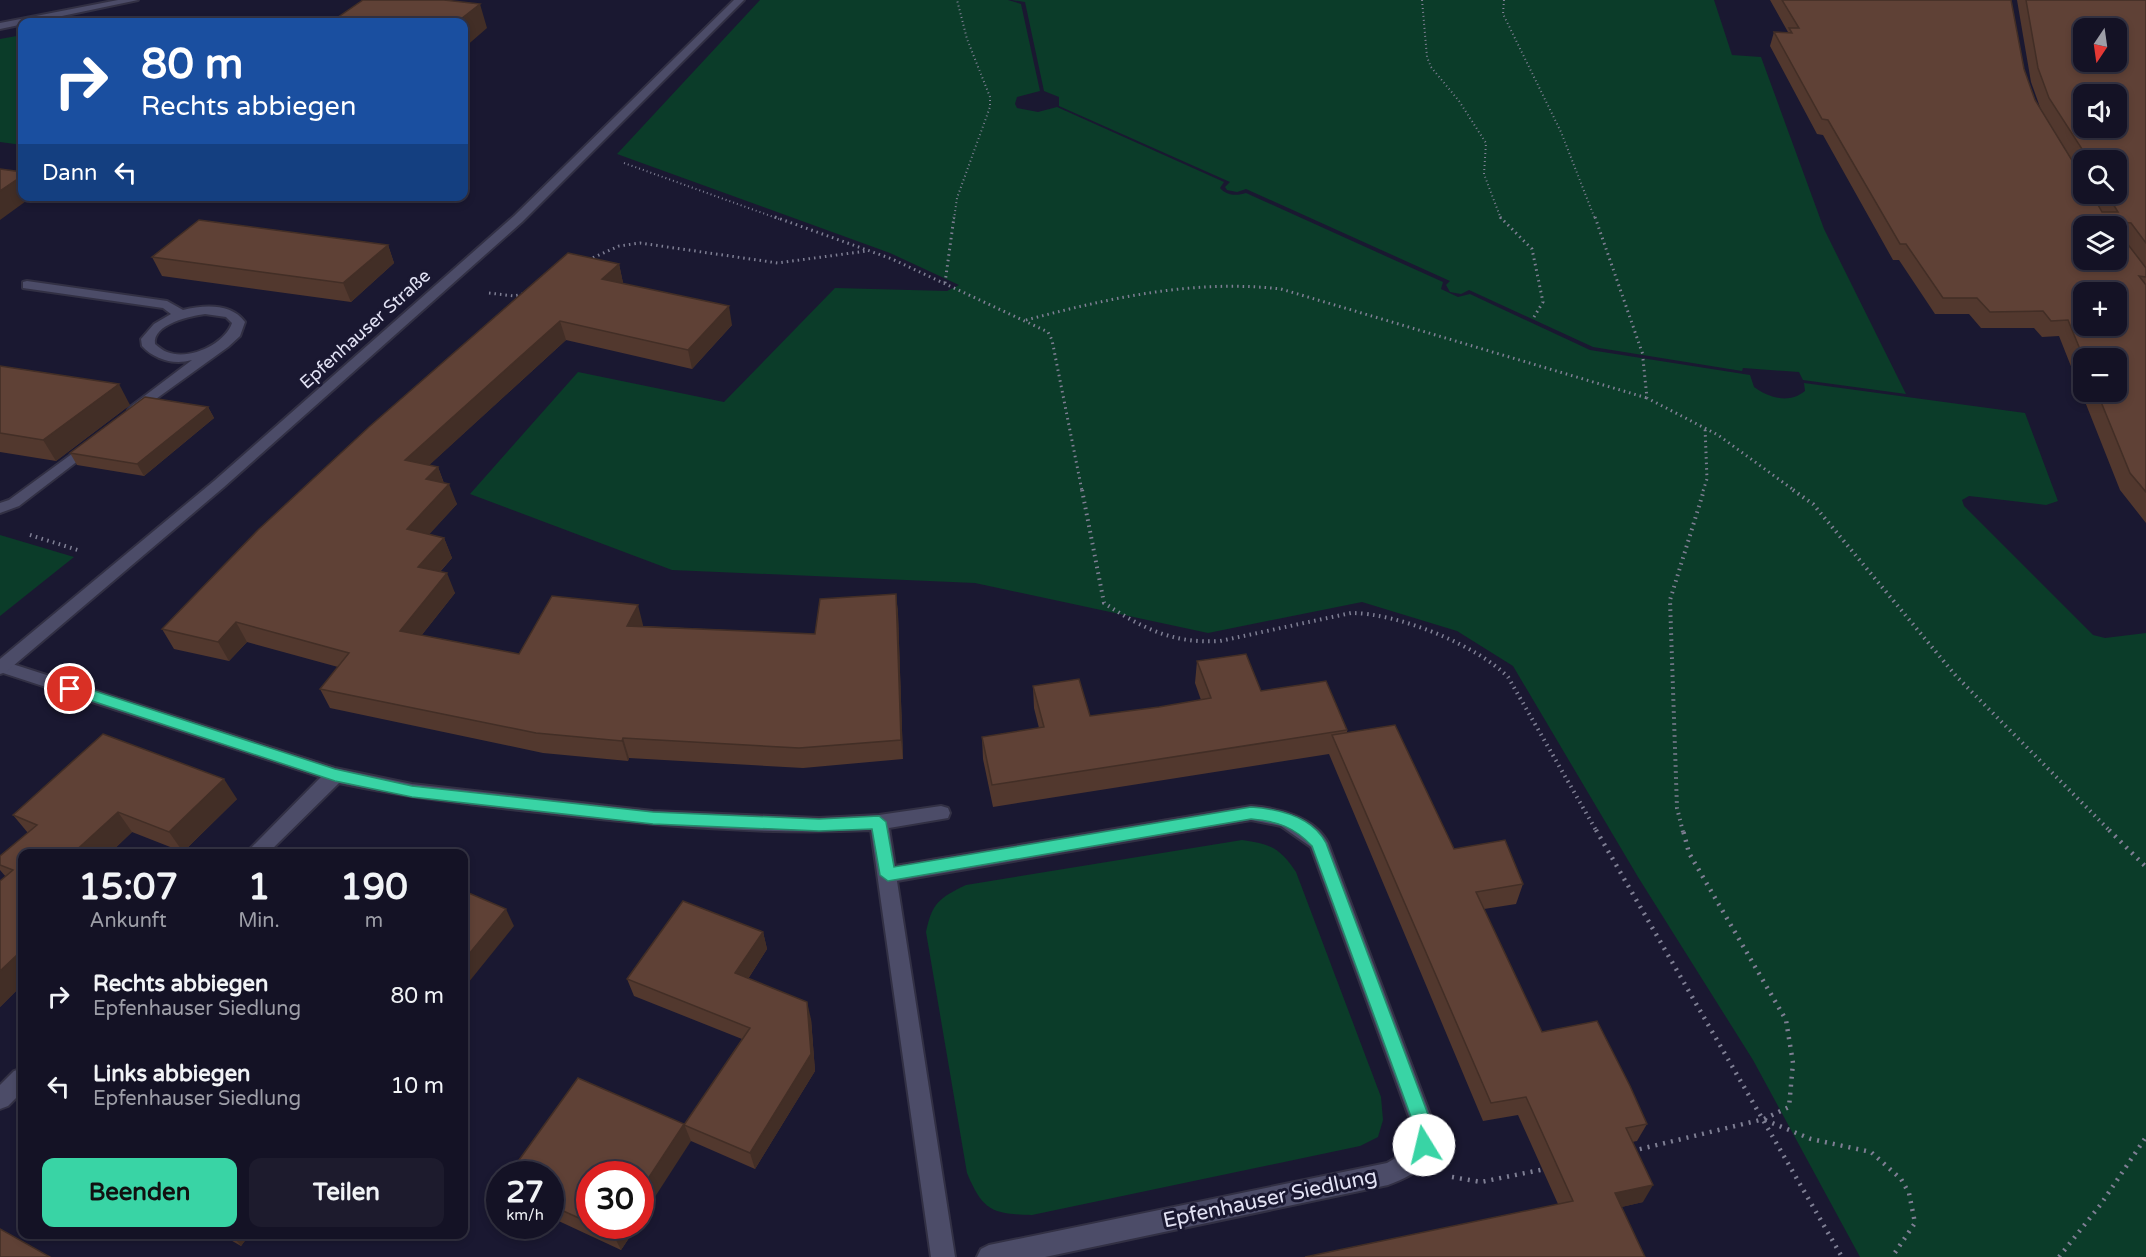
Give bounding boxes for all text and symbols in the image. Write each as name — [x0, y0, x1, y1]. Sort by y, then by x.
north arrow — [2073, 18, 2127, 72]
map controls — [2073, 18, 2127, 402]
text: 80 m — [141, 39, 243, 90]
icon: right — [42, 42, 120, 120]
button: sound — [2073, 84, 2127, 138]
text: Rechts abbiegen — [141, 90, 356, 123]
button: search — [2073, 150, 2127, 204]
icon: left — [109, 156, 142, 189]
text: Dann — [42, 160, 97, 186]
button: layers — [2073, 216, 2127, 270]
street label: Epfenhauser Straße — [295, 265, 435, 393]
button: + — [2073, 282, 2127, 336]
button: − — [2073, 348, 2127, 402]
pin — [44, 663, 95, 714]
icon: arrive — [53, 672, 86, 705]
text: 15:07 — [78, 866, 178, 909]
text: 1 — [248, 866, 270, 909]
text: 190 — [340, 866, 408, 909]
text: Ankunft — [90, 909, 167, 933]
text: Min. — [238, 909, 280, 933]
text: m — [365, 909, 383, 933]
text: Rechts abbiegen — [93, 971, 268, 997]
icon: right — [42, 980, 75, 1013]
text: 80 m — [390, 983, 444, 1009]
text: Epfenhauser Siedlung — [93, 997, 301, 1021]
text: Links abbiegen — [93, 1061, 251, 1087]
icon: left — [42, 1070, 75, 1103]
text: 10 m — [390, 1073, 444, 1099]
text: Epfenhauser Siedlung — [93, 1087, 301, 1111]
position arrow — [1392, 1113, 1456, 1177]
button: Beenden — [42, 1158, 237, 1227]
button: Teilen — [249, 1158, 444, 1227]
speed limit sign: 30 — [576, 1161, 654, 1239]
street label: Epfenhauser Siedlung — [1161, 1164, 1380, 1233]
text: 27 — [506, 1174, 544, 1211]
text: km/h — [506, 1206, 544, 1224]

